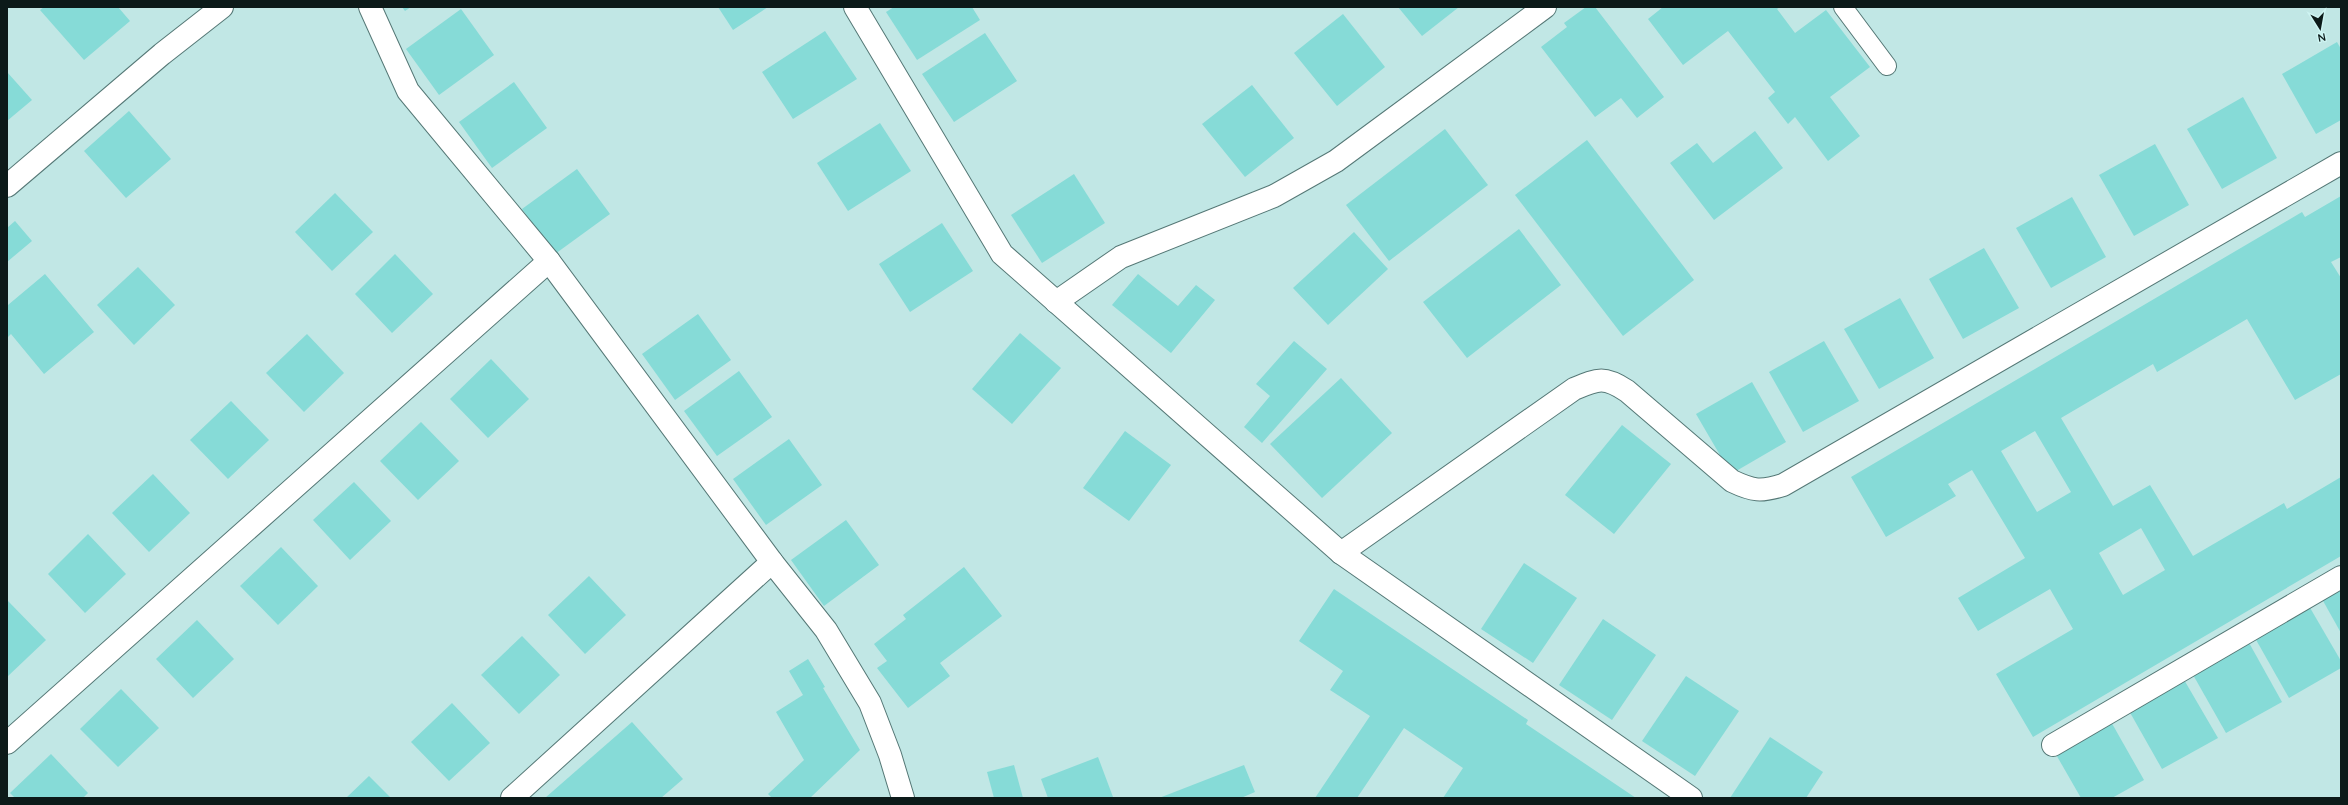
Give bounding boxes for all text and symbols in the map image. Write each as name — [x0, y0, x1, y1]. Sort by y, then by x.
north arrow — [2300, 8, 2340, 48]
text: N — [2317, 30, 2327, 45]

